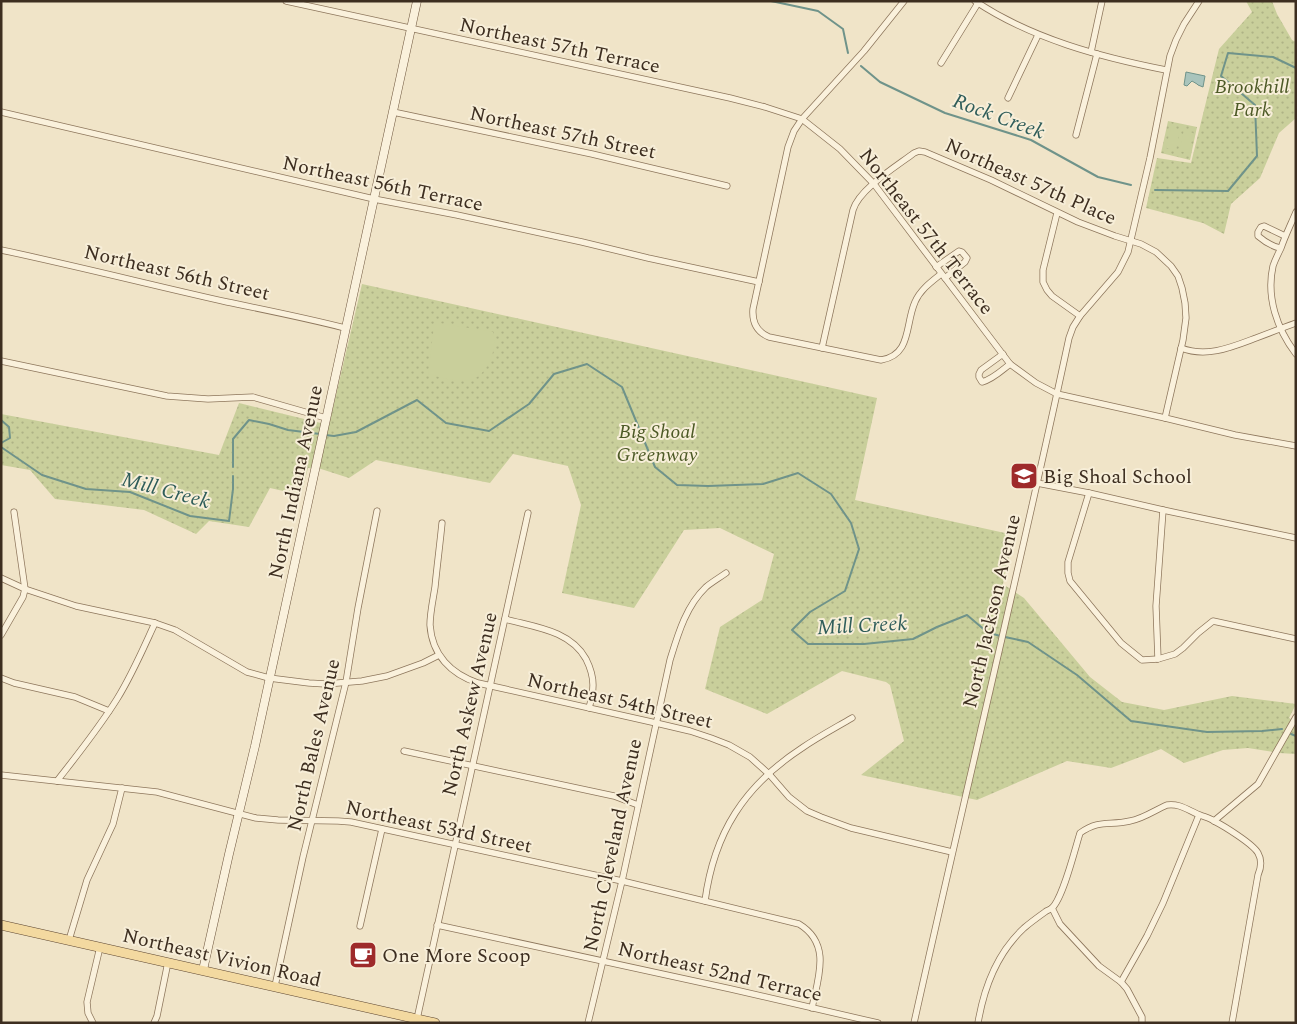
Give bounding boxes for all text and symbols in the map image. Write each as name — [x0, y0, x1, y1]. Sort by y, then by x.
street label: Northeast 57th Terrace — [457, 10, 663, 82]
park label: Brookhill Park — [1215, 72, 1289, 125]
water label: Rock Creek — [948, 85, 1050, 148]
street label: Northeast 57th Street — [467, 99, 659, 167]
street label: Northeast 57th Place — [940, 131, 1121, 233]
street label: Northeast 57th Terrace — [851, 142, 1001, 321]
street label: Northeast 56th Terrace — [280, 148, 486, 220]
street label: Northeast 56th Street — [81, 237, 273, 309]
street label: North Indiana Avenue — [261, 383, 331, 582]
park label: Big Shoal Greenway — [617, 417, 697, 470]
school or university icon: Big Shoal School — [1009, 461, 1039, 491]
place label: Big Shoal School — [1043, 462, 1192, 492]
water label: Mill Creek — [118, 464, 214, 518]
street label: North Jackson Avenue — [955, 511, 1029, 711]
water label: Mill Creek — [816, 608, 908, 644]
street label: North Askew Avenue — [434, 609, 506, 799]
street label: North Bales Avenue — [280, 656, 348, 835]
street label: Northeast 54th Street — [524, 665, 716, 737]
street label: North Cleveland Avenue — [576, 736, 650, 955]
street label: Northeast 53rd Street — [343, 793, 535, 861]
street label: Northeast Vivion Road — [120, 921, 324, 995]
street label: Northeast 52nd Terrace — [615, 934, 825, 1010]
cafe icon: One More Scoop — [348, 940, 378, 970]
place label: One More Scoop — [382, 941, 531, 971]

